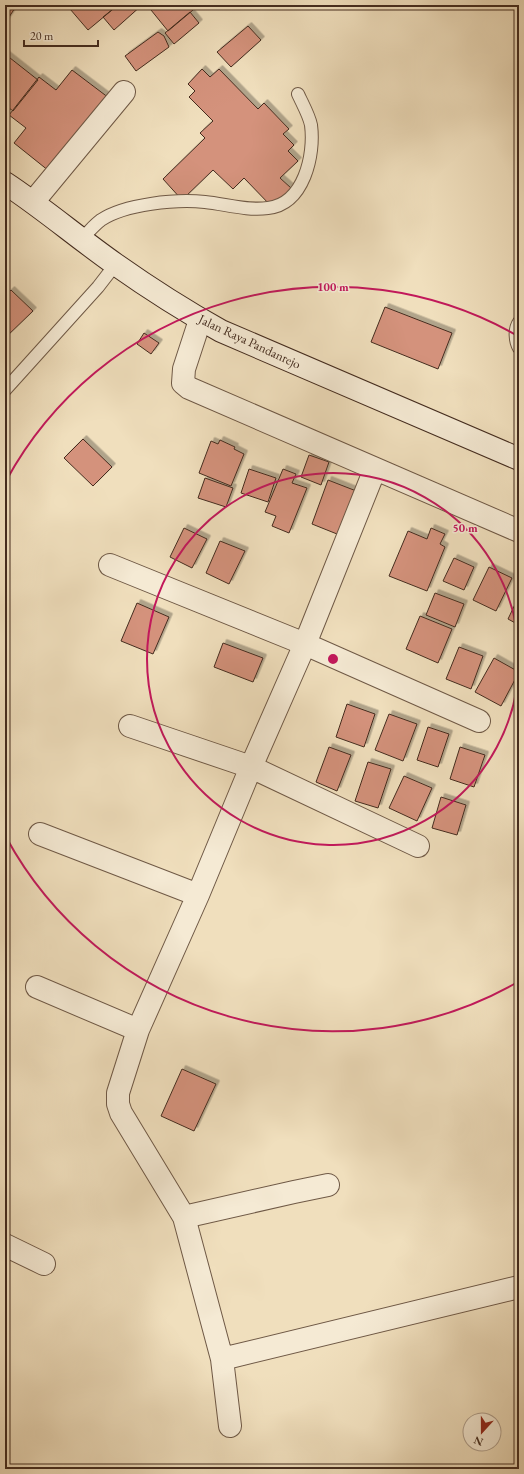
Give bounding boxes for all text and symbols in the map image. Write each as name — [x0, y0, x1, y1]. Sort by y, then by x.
scale bar — [24, 22, 98, 48]
text: 20 m — [30, 28, 54, 44]
text: 100 m — [317, 279, 349, 295]
street label: Jalan Raya Pandanrejo — [195, 310, 304, 373]
text: 50 m — [452, 520, 478, 536]
centre of rings — [326, 652, 340, 666]
north arrow — [462, 1412, 502, 1452]
text: N — [472, 1433, 485, 1449]

